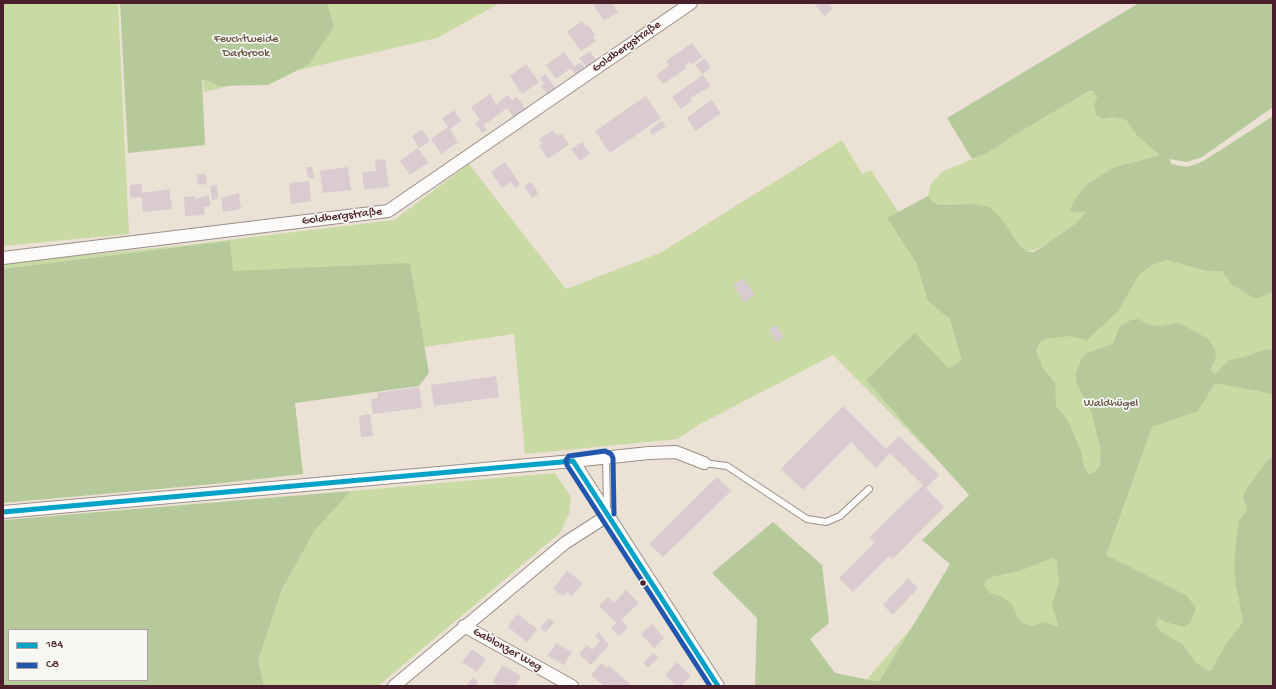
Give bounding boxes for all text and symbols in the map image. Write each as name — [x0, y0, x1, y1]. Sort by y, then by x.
street label: Goldbergstraße — [590, 18, 664, 76]
park label: Feuchtweide Darbrook — [214, 33, 278, 61]
street label: Goldbergstraße — [301, 205, 383, 229]
park label: Waldhügel — [1084, 397, 1138, 411]
unlabelled marker — [638, 578, 648, 588]
street label: Gablonzer Weg — [470, 625, 544, 675]
legend — [8, 629, 148, 681]
text: 184 — [46, 638, 63, 652]
text: C8 — [46, 658, 59, 672]

